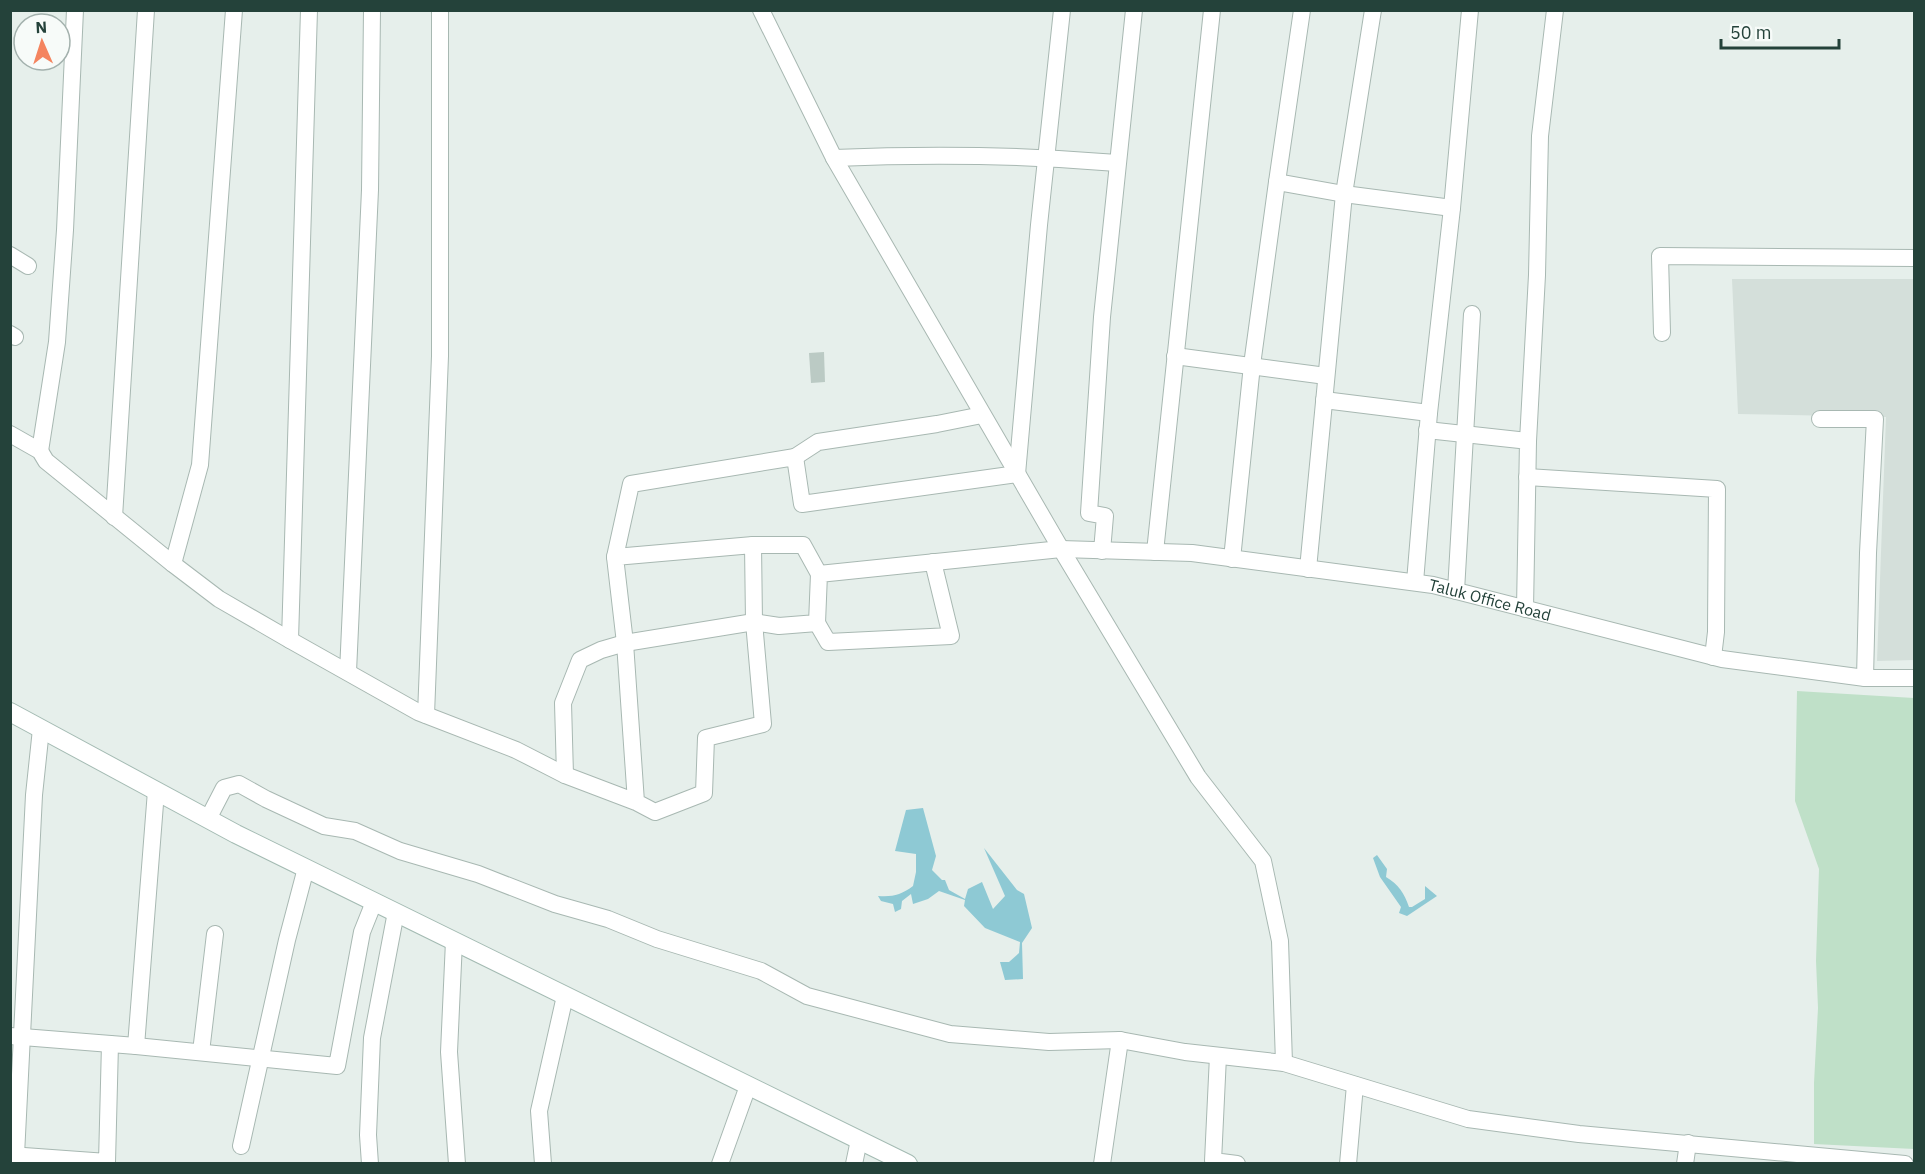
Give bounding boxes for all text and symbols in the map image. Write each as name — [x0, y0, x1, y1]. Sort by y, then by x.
north arrow — [12, 12, 72, 72]
scale bar — [1721, 12, 1840, 50]
text: N — [35, 17, 48, 37]
text: 50 m — [1730, 21, 1772, 44]
street label: Taluk Office Road — [1427, 574, 1553, 625]

